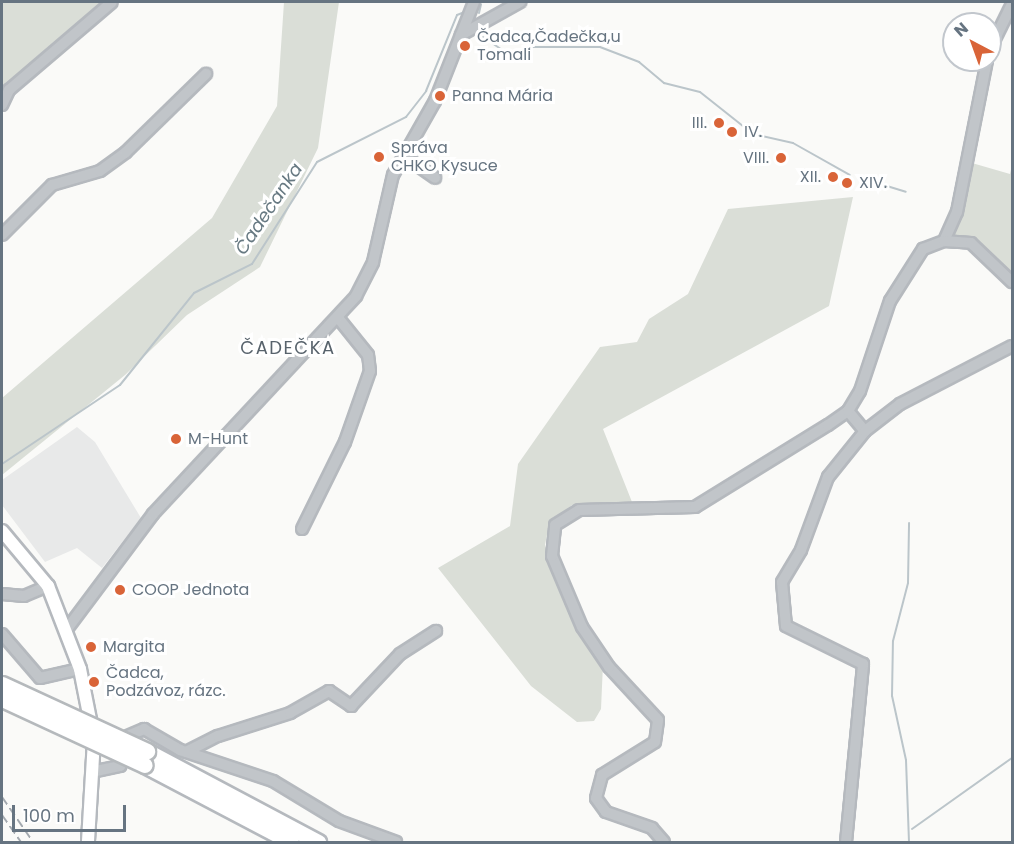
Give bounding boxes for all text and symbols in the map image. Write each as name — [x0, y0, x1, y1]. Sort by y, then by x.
north arrow — [942, 12, 1002, 72]
text: N — [949, 17, 973, 42]
place label: Čadca,Čadečka,u Tomali — [477, 27, 621, 65]
marker: Čadca,Čadečka,u Tomali — [458, 39, 472, 53]
place label: Panna Mária — [452, 86, 553, 106]
marker: Panna Mária — [433, 89, 447, 103]
place label: III. — [692, 113, 707, 133]
marker: III. — [712, 116, 726, 130]
place label: IV. — [744, 122, 762, 142]
marker: IV. — [725, 125, 739, 139]
place label: Správa CHKO Kysuce — [391, 138, 498, 176]
place label: VIII. — [743, 148, 769, 168]
marker: Správa CHKO Kysuce — [372, 150, 386, 164]
marker: VIII. — [774, 151, 788, 165]
water label: Čadečanka — [231, 159, 307, 259]
place label: XII. — [800, 167, 821, 187]
marker: XII. — [826, 170, 840, 184]
place label: XIV. — [859, 173, 887, 193]
marker: XIV. — [840, 176, 854, 190]
district label: ČADEČKA — [240, 337, 336, 359]
place label: M-Hunt — [188, 429, 248, 449]
marker: M-Hunt — [169, 432, 183, 446]
place label: COOP Jednota — [132, 580, 249, 600]
marker: COOP Jednota — [113, 583, 127, 597]
place label: Margita — [103, 637, 165, 657]
marker: Margita — [84, 640, 98, 654]
place label: Čadca, Podzávoz, rázc. — [106, 663, 225, 701]
marker: Čadca, Podzávoz, rázc. — [87, 675, 101, 689]
scale bar — [15, 793, 129, 831]
text: 100 m — [23, 803, 75, 828]

